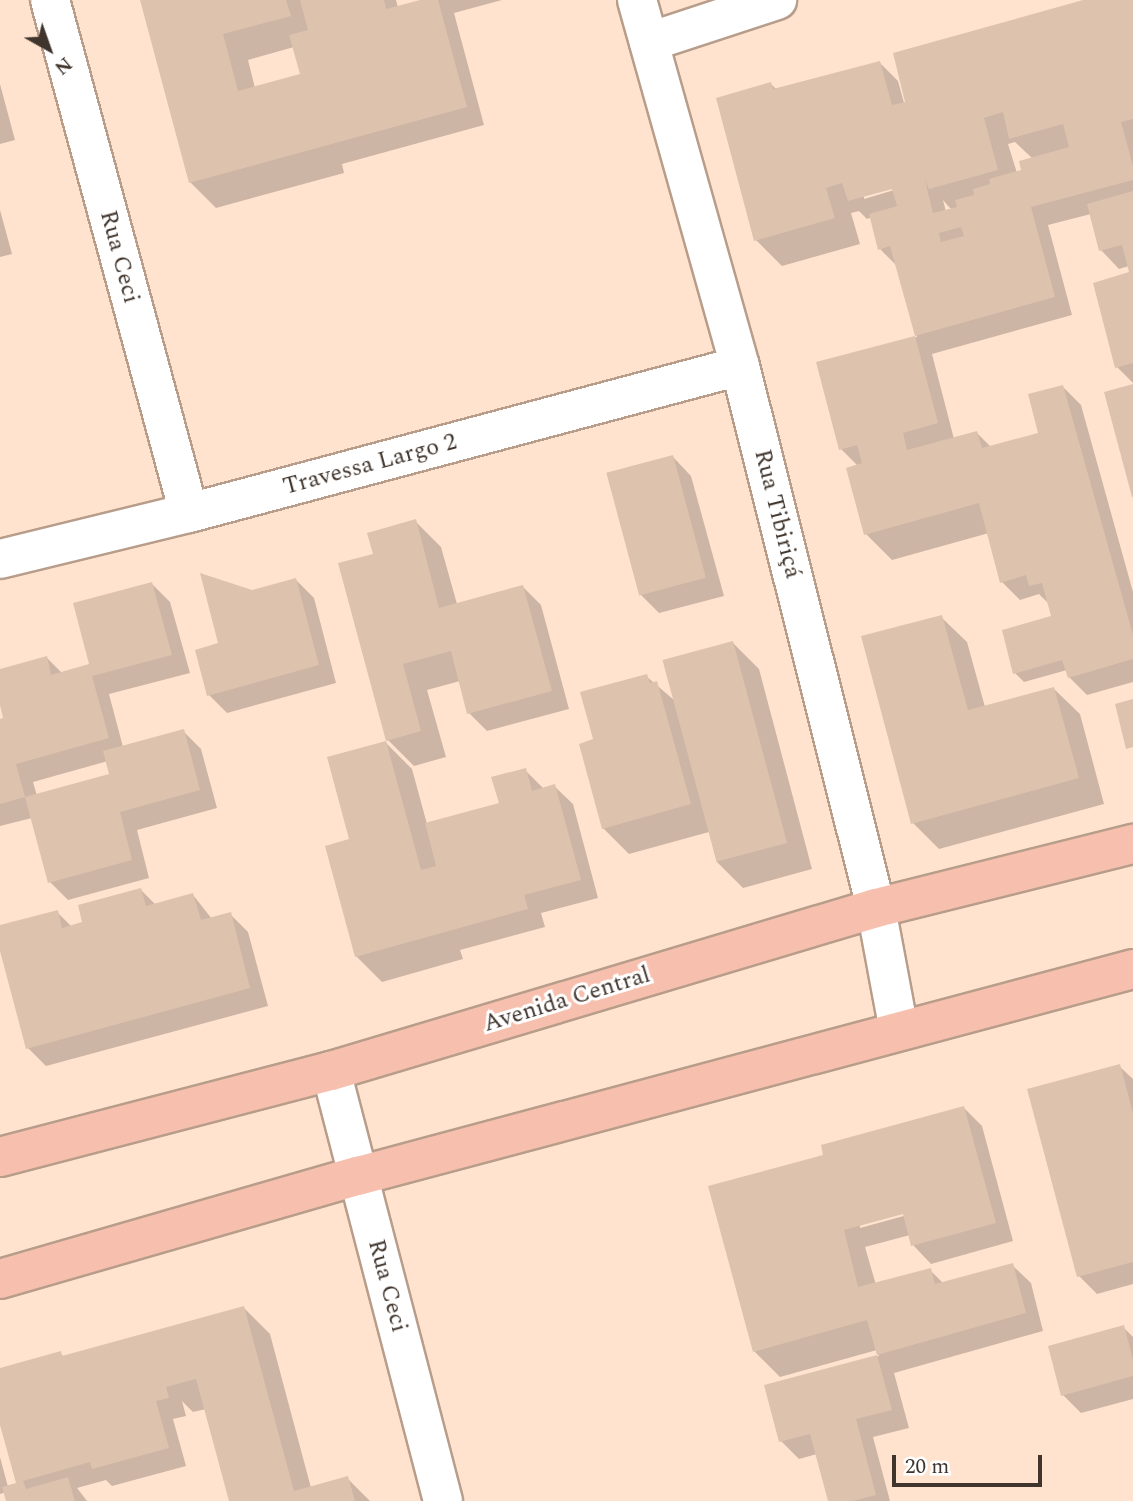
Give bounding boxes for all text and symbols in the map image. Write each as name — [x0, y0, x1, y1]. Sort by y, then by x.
north arrow — [14, 14, 84, 84]
text: N — [48, 49, 78, 82]
street label: Rua Ceci — [93, 207, 145, 307]
street label: Travessa Largo 2 — [280, 428, 460, 502]
street label: Rua Tibiriçá — [747, 446, 807, 582]
street label: Avenida Central — [480, 961, 654, 1039]
street label: Rua Ceci — [361, 1236, 413, 1336]
scale bar — [895, 1442, 1046, 1486]
text: 20 m — [905, 1451, 949, 1483]

